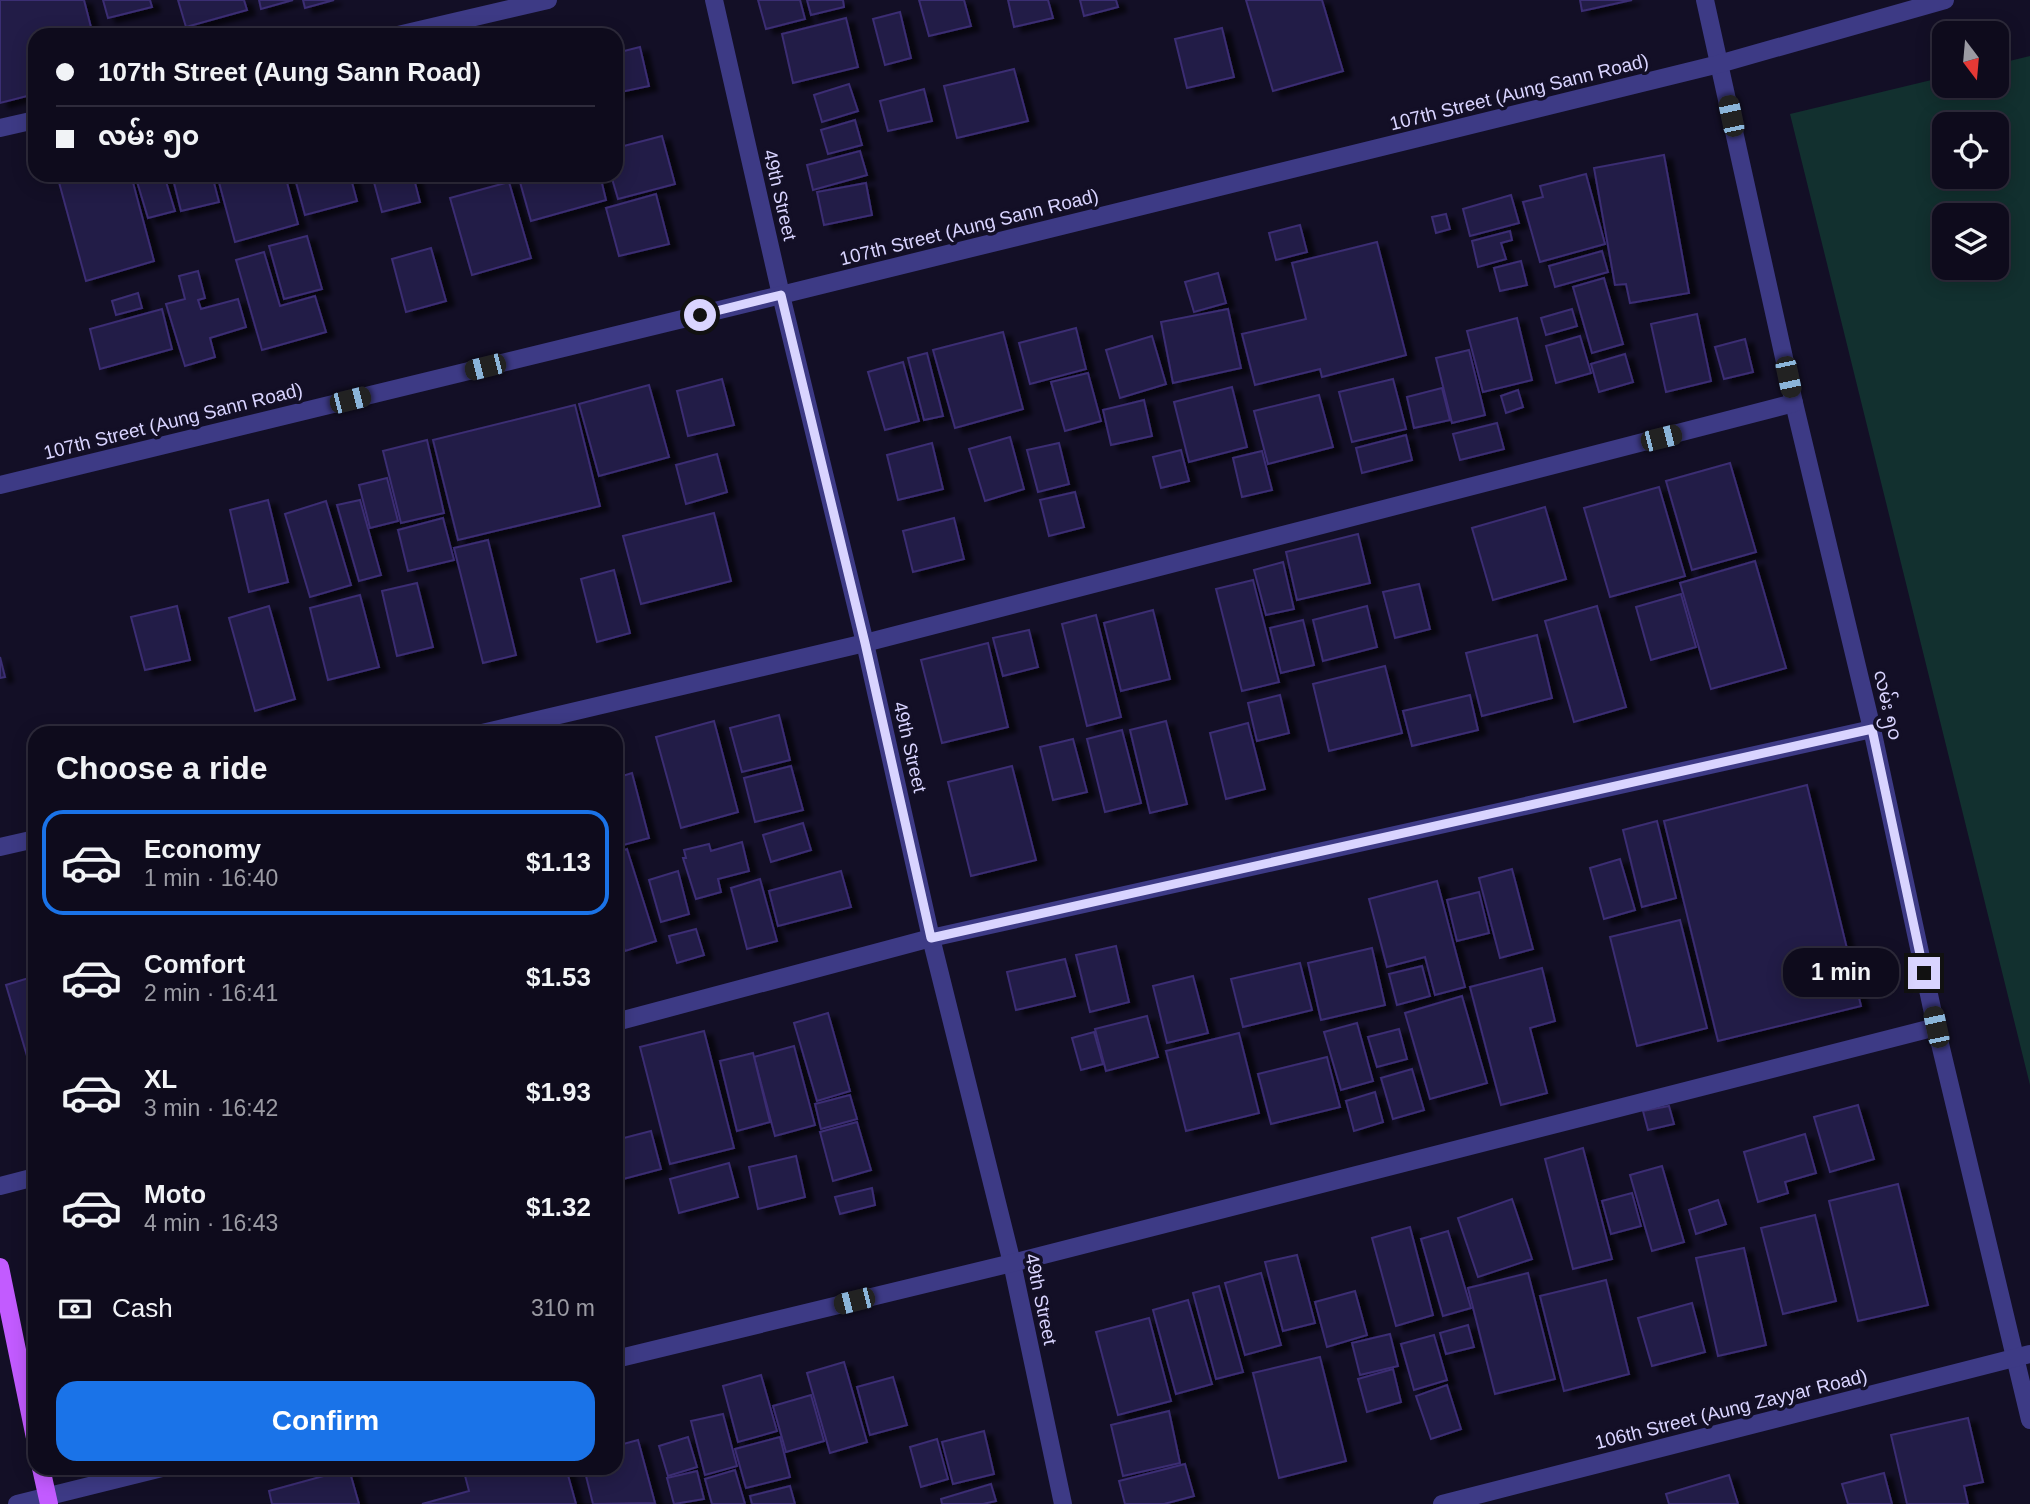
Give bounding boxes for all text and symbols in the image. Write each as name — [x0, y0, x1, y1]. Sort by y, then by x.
north arrow — [1932, 21, 2009, 98]
map controls — [1932, 21, 2009, 280]
street label: 107th Street (Aung Sann Road) — [1387, 50, 1651, 134]
text: 107th Street (Aung Sann Road) — [98, 57, 481, 87]
car — [1717, 93, 1746, 139]
button: locate — [1932, 112, 2009, 189]
text: လမ်း ၅၀ — [98, 121, 199, 151]
street label: 49th Street — [759, 147, 801, 243]
street label: 107th Street (Aung Sann Road) — [837, 185, 1101, 269]
button: layers — [1932, 203, 2009, 280]
route start — [684, 299, 716, 331]
car — [463, 352, 508, 382]
car — [1774, 354, 1803, 400]
street label: 107th Street (Aung Sann Road) — [41, 379, 305, 463]
car — [328, 385, 373, 415]
car — [1639, 423, 1684, 453]
street label: လမ်း ၅၀ — [1865, 667, 1910, 743]
street label: 49th Street — [889, 699, 931, 795]
text: Choose a ride — [56, 750, 268, 786]
icon: car — [60, 831, 123, 894]
text: Economy — [144, 834, 261, 864]
text: $1.13 — [526, 847, 591, 877]
text: 1 min · 16:40 — [144, 865, 278, 891]
icon: car — [60, 946, 123, 1009]
callout: 1 min — [1784, 948, 1899, 998]
text: Comfort — [144, 949, 245, 979]
route end — [1908, 957, 1940, 989]
text: 1 min — [1811, 959, 1871, 985]
text: $1.53 — [526, 962, 591, 992]
text: 2 min · 16:41 — [144, 980, 278, 1006]
car — [1922, 1004, 1951, 1050]
icon: car — [60, 1061, 123, 1124]
text: XL — [144, 1064, 177, 1094]
text: $1.93 — [526, 1077, 591, 1107]
text: 3 min · 16:42 — [144, 1095, 278, 1121]
icon: car — [60, 1176, 123, 1239]
text: Moto — [144, 1179, 206, 1209]
text: $1.32 — [526, 1192, 591, 1222]
text: 4 min · 16:43 — [144, 1210, 278, 1236]
street label: 49th Street — [1021, 1251, 1061, 1347]
car — [832, 1286, 877, 1316]
icon: cash — [56, 1290, 94, 1328]
text: Cash — [112, 1293, 173, 1323]
text: 310 m — [531, 1295, 595, 1321]
street label: 106th Street (Aung Zayyar Road) — [1593, 1365, 1869, 1453]
button: Confirm — [56, 1381, 595, 1461]

